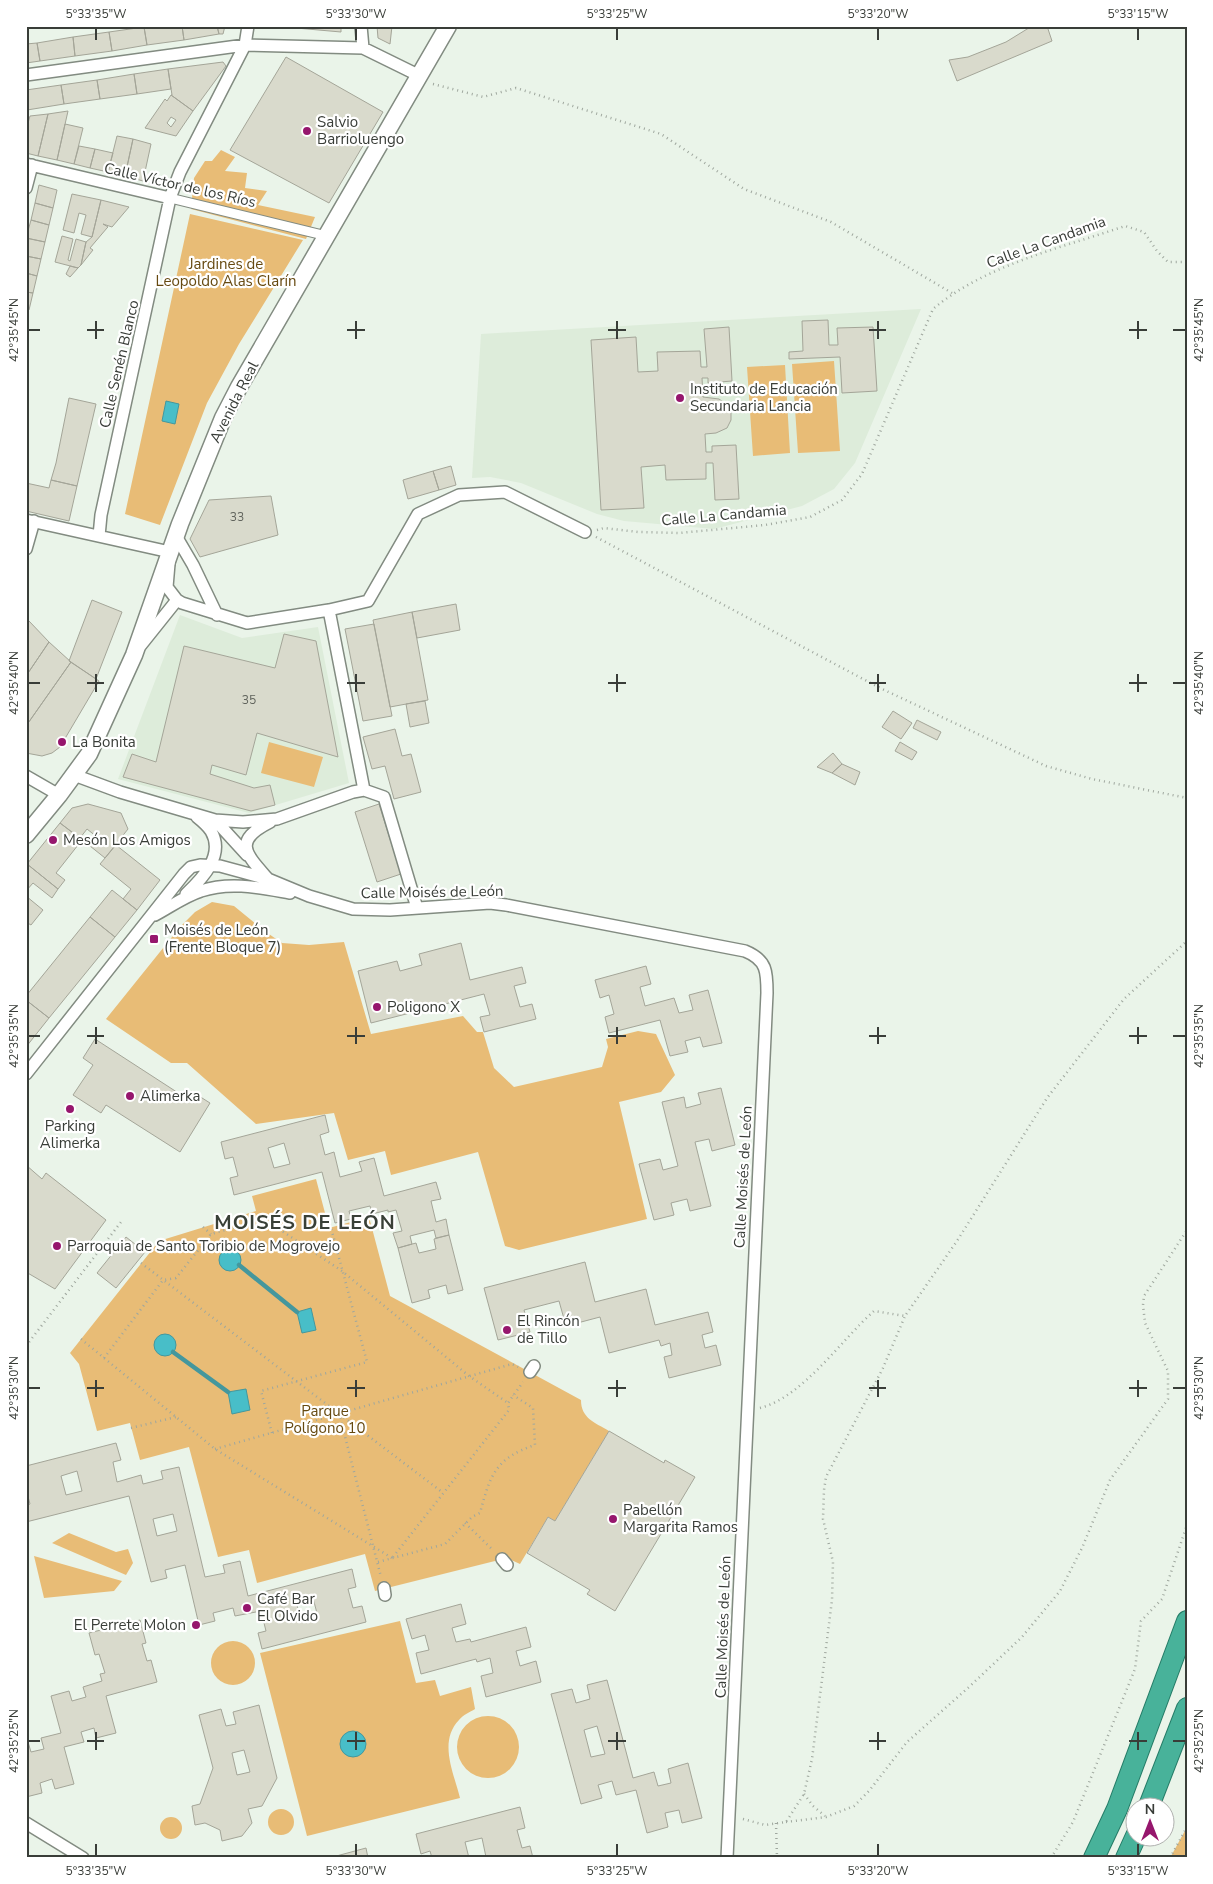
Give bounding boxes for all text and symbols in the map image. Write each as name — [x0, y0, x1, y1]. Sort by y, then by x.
text: 5°33'35"W — [65, 6, 127, 22]
text: 5°33'30"W — [325, 6, 387, 22]
text: 5°33'25"W — [586, 6, 648, 22]
text: 5°33'20"W — [847, 6, 909, 22]
text: 5°33'15"W — [1107, 6, 1169, 22]
place label: Salvio Barrioluengo — [317, 112, 404, 149]
marker: Salvio Barrioluengo — [301, 125, 313, 137]
street label: Calle Víctor de los Ríos — [102, 158, 258, 212]
street label: Calle La Candamia — [984, 211, 1108, 273]
park label: Jardines de Leopoldo Alas Clarín — [155, 254, 297, 291]
text: 42°35'45"N — [6, 298, 22, 362]
street label: Calle Senén Blanco — [95, 298, 143, 430]
text: 42°35'45"N — [1191, 298, 1207, 362]
street label: Avenida Real — [205, 357, 263, 446]
place label: Instituto de Educación Secundaria Lancia — [690, 379, 838, 416]
marker: Instituto de Educación Secundaria Lancia — [674, 392, 686, 404]
street label: Calle La Candamia — [661, 500, 787, 530]
house number: 33 — [230, 509, 244, 525]
text: 42°35'40"N — [6, 651, 22, 715]
text: 42°35'40"N — [1191, 651, 1207, 715]
house number: 35 — [242, 692, 256, 708]
place label: La Bonita — [72, 732, 136, 752]
marker: La Bonita — [56, 736, 68, 748]
place label: Mesón Los Amigos — [63, 830, 191, 850]
marker: Mesón Los Amigos — [47, 834, 59, 846]
street label: Calle Moisés de León — [360, 881, 504, 903]
place label: Moisés de León (Frente Bloque 7) — [164, 920, 281, 957]
marker: Moisés de León (Frente Bloque 7) — [148, 933, 160, 945]
place label: Poligono X — [387, 997, 460, 1017]
marker: Poligono X — [371, 1001, 383, 1013]
text: 42°35'35"N — [6, 1004, 22, 1068]
text: 42°35'35"N — [1191, 1004, 1207, 1068]
place label: Alimerka — [140, 1086, 200, 1106]
marker: Alimerka — [124, 1090, 136, 1102]
marker: Parking Alimerka — [64, 1103, 76, 1115]
street label: Calle Moisés de León — [729, 1105, 757, 1249]
place label: Parking Alimerka — [40, 1116, 100, 1153]
district label: MOISÉS DE LEÓN — [214, 1209, 396, 1236]
place label: Parroquia de Santo Toribio de Mogrovejo — [67, 1236, 340, 1256]
marker: Parroquia de Santo Toribio de Mogrovejo — [51, 1240, 63, 1252]
place label: El Rincón de Tillo — [517, 1311, 580, 1348]
marker: El Rincón de Tillo — [501, 1324, 513, 1336]
text: 42°35'30"N — [6, 1356, 22, 1420]
text: 42°35'30"N — [1191, 1356, 1207, 1420]
park label: Parque Polígono 10 — [284, 1401, 366, 1438]
place label: Pabellón Margarita Ramos — [623, 1500, 738, 1537]
marker: Pabellón Margarita Ramos — [607, 1513, 619, 1525]
street label: Calle Moisés de León — [711, 1555, 735, 1699]
place label: Café Bar El Olvido — [257, 1589, 318, 1626]
marker: Café Bar El Olvido — [241, 1602, 253, 1614]
place label: El Perrete Molon — [74, 1615, 186, 1635]
marker: El Perrete Molon — [190, 1619, 202, 1631]
text: 42°35'25"N — [6, 1709, 22, 1773]
text: 42°35'25"N — [1191, 1709, 1207, 1773]
north arrow — [1126, 1796, 1176, 1846]
text: N — [1145, 1800, 1155, 1819]
text: 5°33'35"W — [65, 1863, 127, 1879]
text: 5°33'30"W — [325, 1863, 387, 1879]
text: 5°33'25"W — [586, 1863, 648, 1879]
text: 5°33'20"W — [847, 1863, 909, 1879]
text: 5°33'15"W — [1107, 1863, 1169, 1879]

